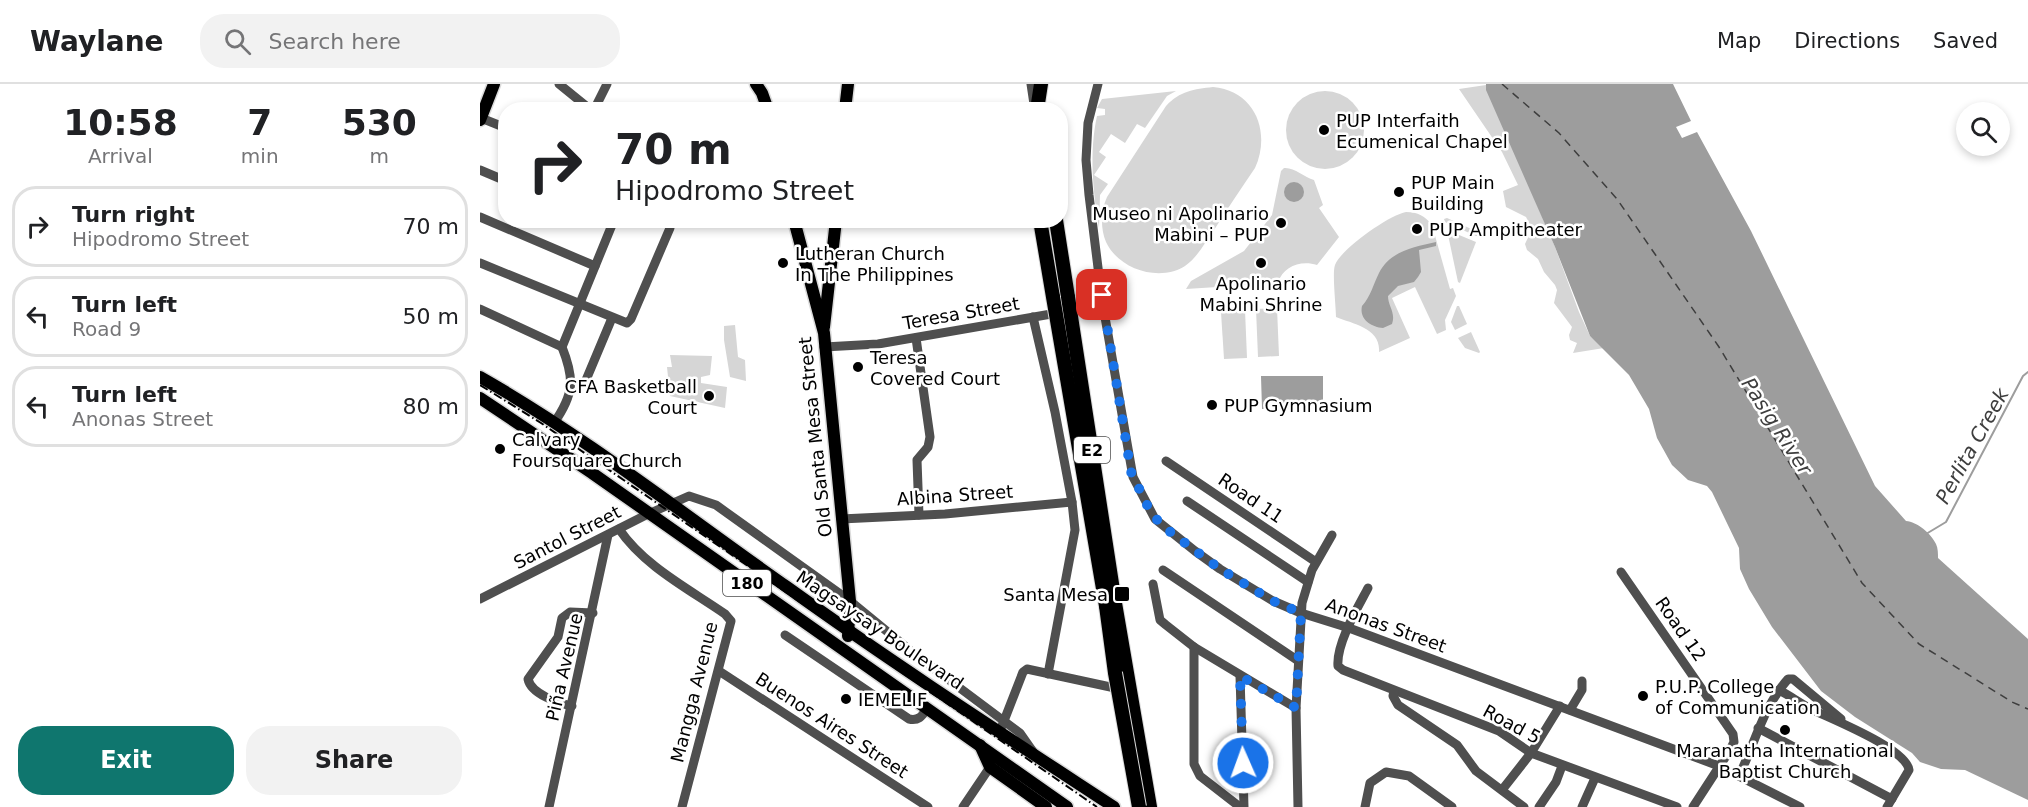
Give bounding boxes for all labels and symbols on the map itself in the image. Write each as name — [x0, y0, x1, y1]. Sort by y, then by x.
place label: PUP Interfaith Ecumenical Chapel — [1336, 110, 1508, 152]
marker: PUP Interfaith Ecumenical Chapel — [1317, 123, 1331, 137]
place label: PUP Main Building — [1411, 172, 1495, 214]
marker: PUP Main Building — [1392, 185, 1406, 199]
place label: Museo ni Apolinario Mabini – PUP — [1092, 203, 1269, 245]
marker: Museo ni Apolinario Mabini – PUP — [1274, 216, 1288, 230]
place label: PUP Ampitheater — [1429, 219, 1583, 240]
marker: PUP Ampitheater — [1410, 222, 1424, 236]
place label: Lutheran Church In The Philippines — [795, 243, 954, 285]
marker: Lutheran Church In The Philippines — [776, 256, 790, 270]
marker: Apolinario Mabini Shrine — [1254, 256, 1268, 270]
pin — [1076, 269, 1127, 320]
place label: Apolinario Mabini Shrine — [1200, 273, 1322, 315]
street label: Teresa Street — [900, 292, 1021, 334]
street label: Old Santa Mesa Street — [794, 336, 836, 538]
place label: Teresa Covered Court — [869, 347, 1000, 389]
marker: Teresa Covered Court — [851, 360, 865, 374]
water label: Pasig River — [1737, 373, 1818, 481]
place label: CFA Basketball Court — [565, 376, 697, 418]
water label: Perlita Creek — [1930, 383, 2014, 508]
marker: CFA Basketball Court — [702, 389, 716, 403]
place label: PUP Gymnasium — [1224, 395, 1373, 416]
marker: PUP Gymnasium — [1205, 398, 1219, 412]
place label: Calvary Foursquare Church — [512, 429, 682, 471]
road number: E2 — [1074, 437, 1110, 463]
marker: Calvary Foursquare Church — [493, 442, 507, 456]
street label: Road 11 — [1215, 469, 1287, 527]
street label: Albina Street — [896, 480, 1014, 510]
street label: Santol Street — [510, 501, 624, 573]
street label: Magsaysay Boulevard — [793, 566, 967, 694]
road number: 180 — [723, 570, 771, 596]
place label: Santa Mesa — [1003, 584, 1108, 605]
marker: Santa Mesa — [1113, 585, 1131, 603]
street label: Anonas Street — [1323, 593, 1449, 657]
street label: Road 12 — [1651, 593, 1711, 665]
street label: Piña Avenue — [541, 611, 587, 723]
street label: Mangga Avenue — [666, 619, 722, 765]
street label: Buenos Aires Street — [752, 668, 912, 782]
place label: P.U.P. College of Communication — [1655, 676, 1820, 718]
place label: IEMELIF — [858, 689, 927, 710]
marker: P.U.P. College of Communication — [1636, 689, 1650, 703]
marker: IEMELIF — [839, 692, 853, 706]
street label: Road 5 — [1480, 700, 1544, 748]
marker: Maranatha International Baptist Church — [1778, 723, 1792, 737]
position arrow — [1211, 731, 1275, 795]
place label: Maranatha International Baptist Church — [1676, 740, 1894, 782]

